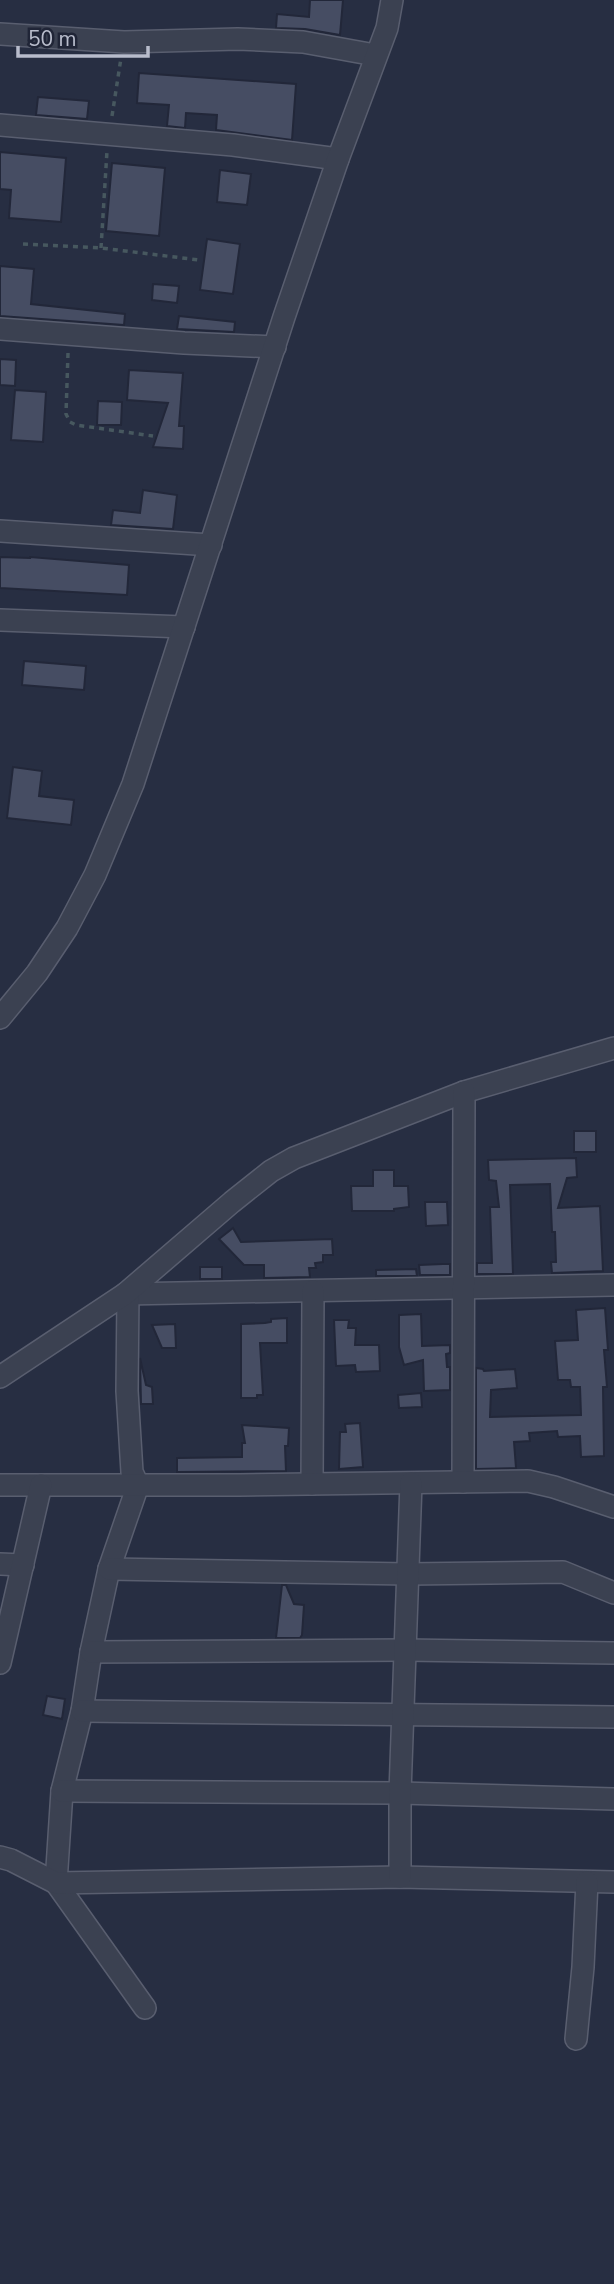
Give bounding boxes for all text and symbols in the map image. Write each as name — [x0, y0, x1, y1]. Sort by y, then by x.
scale bar — [18, 14, 147, 58]
text: 50 m — [28, 25, 77, 53]

